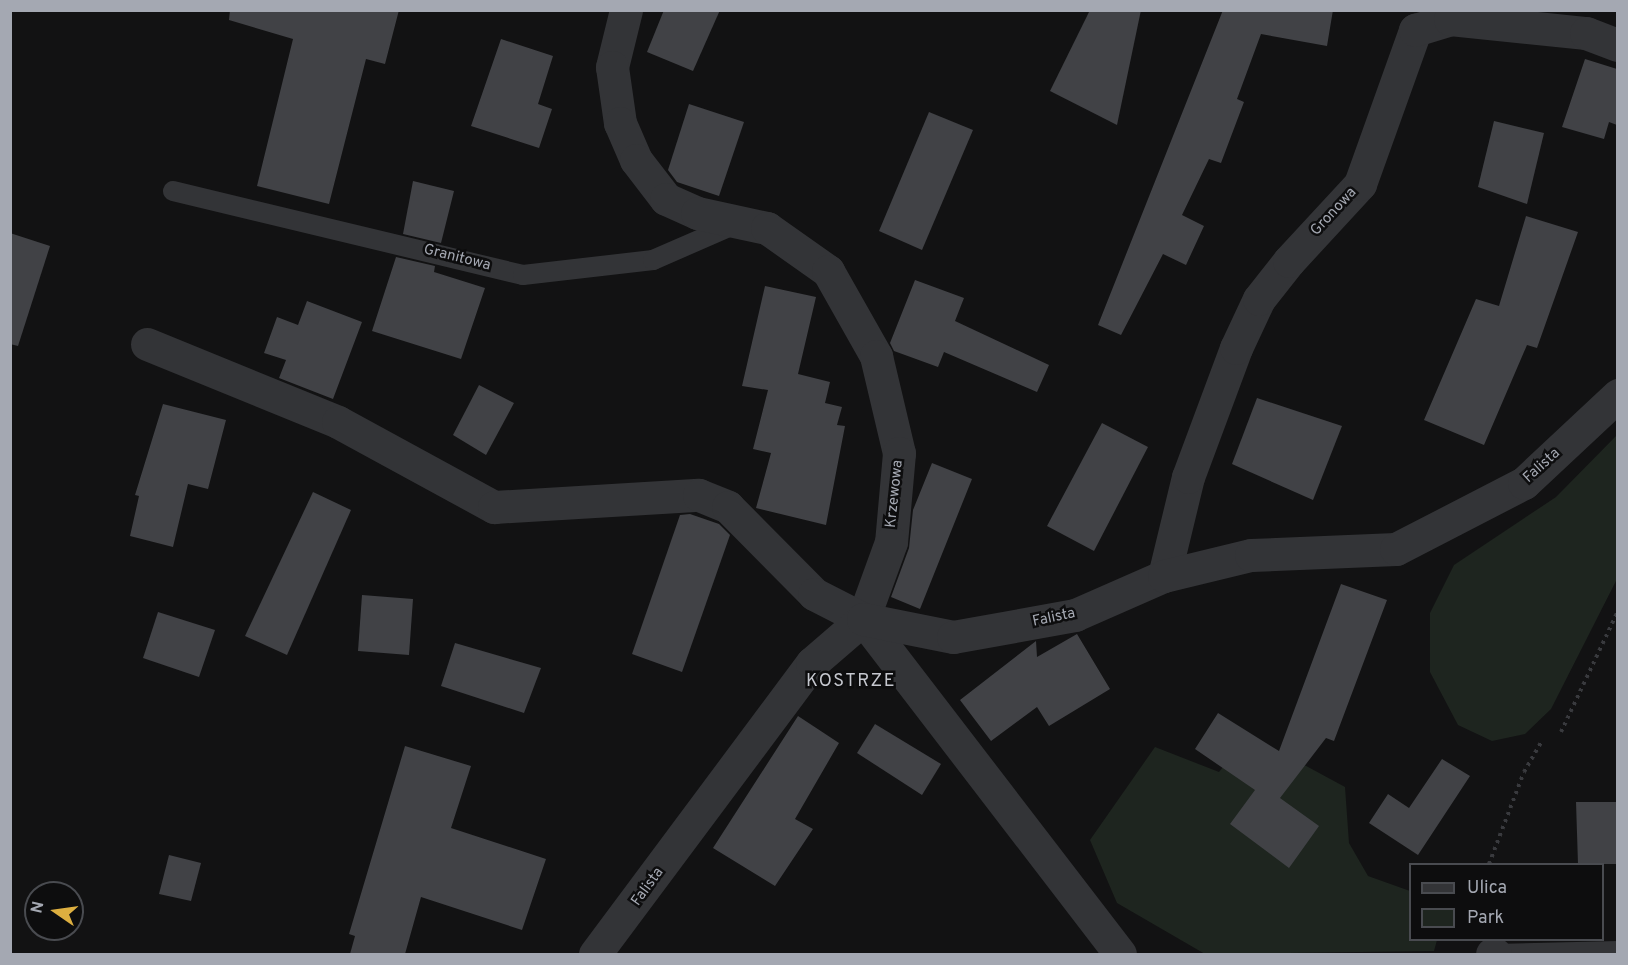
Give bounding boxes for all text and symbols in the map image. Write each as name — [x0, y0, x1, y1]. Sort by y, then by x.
street label: Gronowa — [1307, 184, 1361, 240]
street label: Granitowa — [422, 241, 492, 275]
street label: Falista — [1520, 445, 1564, 487]
street label: Krzewowa — [882, 459, 908, 529]
street label: Falista — [1031, 605, 1077, 631]
district label: KOSTRZE — [806, 671, 896, 693]
legend — [1409, 863, 1604, 941]
street label: Falista — [628, 864, 668, 910]
text: Ulica — [1467, 877, 1507, 900]
north arrow — [24, 881, 84, 941]
text: N — [27, 900, 49, 915]
text: Park — [1467, 907, 1504, 930]

